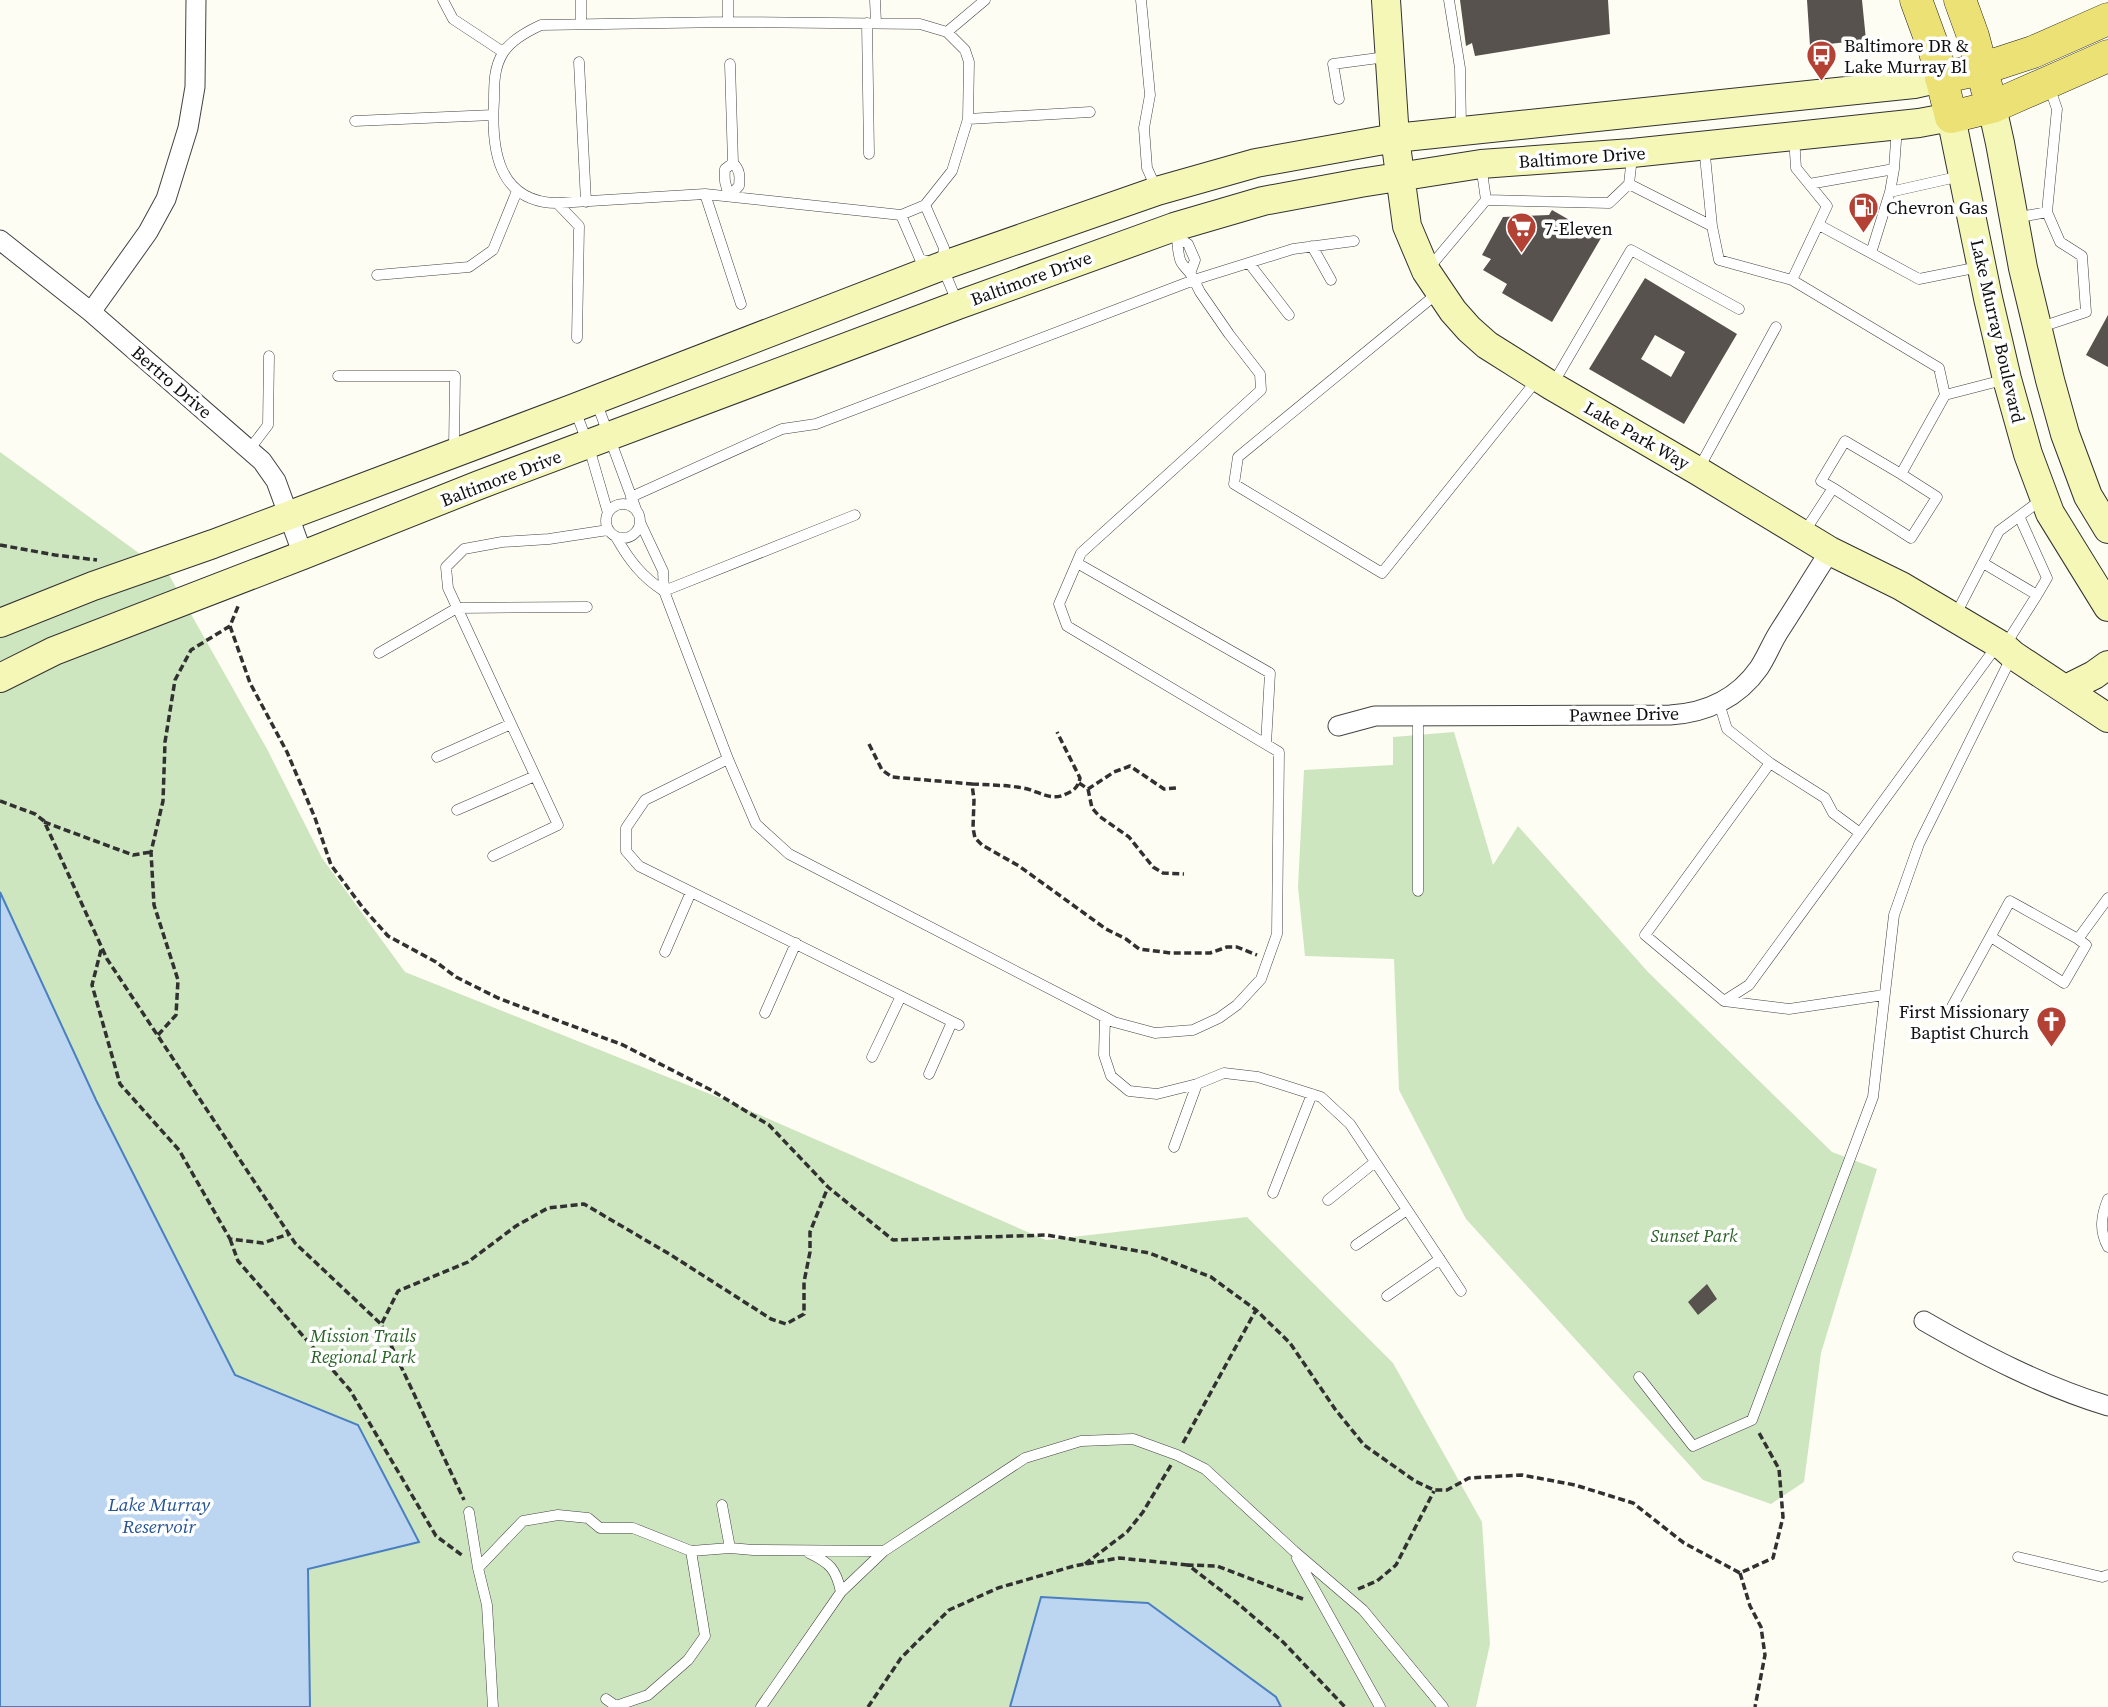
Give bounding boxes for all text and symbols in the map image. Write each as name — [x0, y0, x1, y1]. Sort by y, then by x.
place label: Baltimore DR & Lake Murray Bl — [1844, 33, 1969, 79]
bus stop icon: Baltimore DR & Lake Murray Bl — [1804, 38, 1838, 82]
street label: Baltimore Drive — [1518, 140, 1646, 174]
fuel station icon: Chevron Gas — [1846, 190, 1880, 234]
place label: Chevron Gas — [1886, 195, 1988, 220]
supermarket icon: 7-Eleven — [1504, 211, 1538, 255]
place label: 7-Eleven — [1544, 216, 1613, 241]
street label: Lake Murray Boulevard — [1965, 237, 2031, 425]
street label: Baltimore Drive — [967, 244, 1095, 312]
street label: Bertro Drive — [126, 340, 218, 424]
street label: Lake Park Way — [1580, 395, 1695, 476]
street label: Baltimore Drive — [437, 444, 565, 512]
street label: Pawnee Drive — [1569, 701, 1679, 727]
place label: First Missionary Baptist Church — [1899, 999, 2030, 1045]
church icon: First Missionary Baptist Church — [2035, 1004, 2069, 1048]
park label: Sunset Park — [1650, 1223, 1738, 1248]
park label: Mission Trails Regional Park — [309, 1323, 416, 1369]
water label: Lake Murray Reservoir — [107, 1491, 211, 1539]

